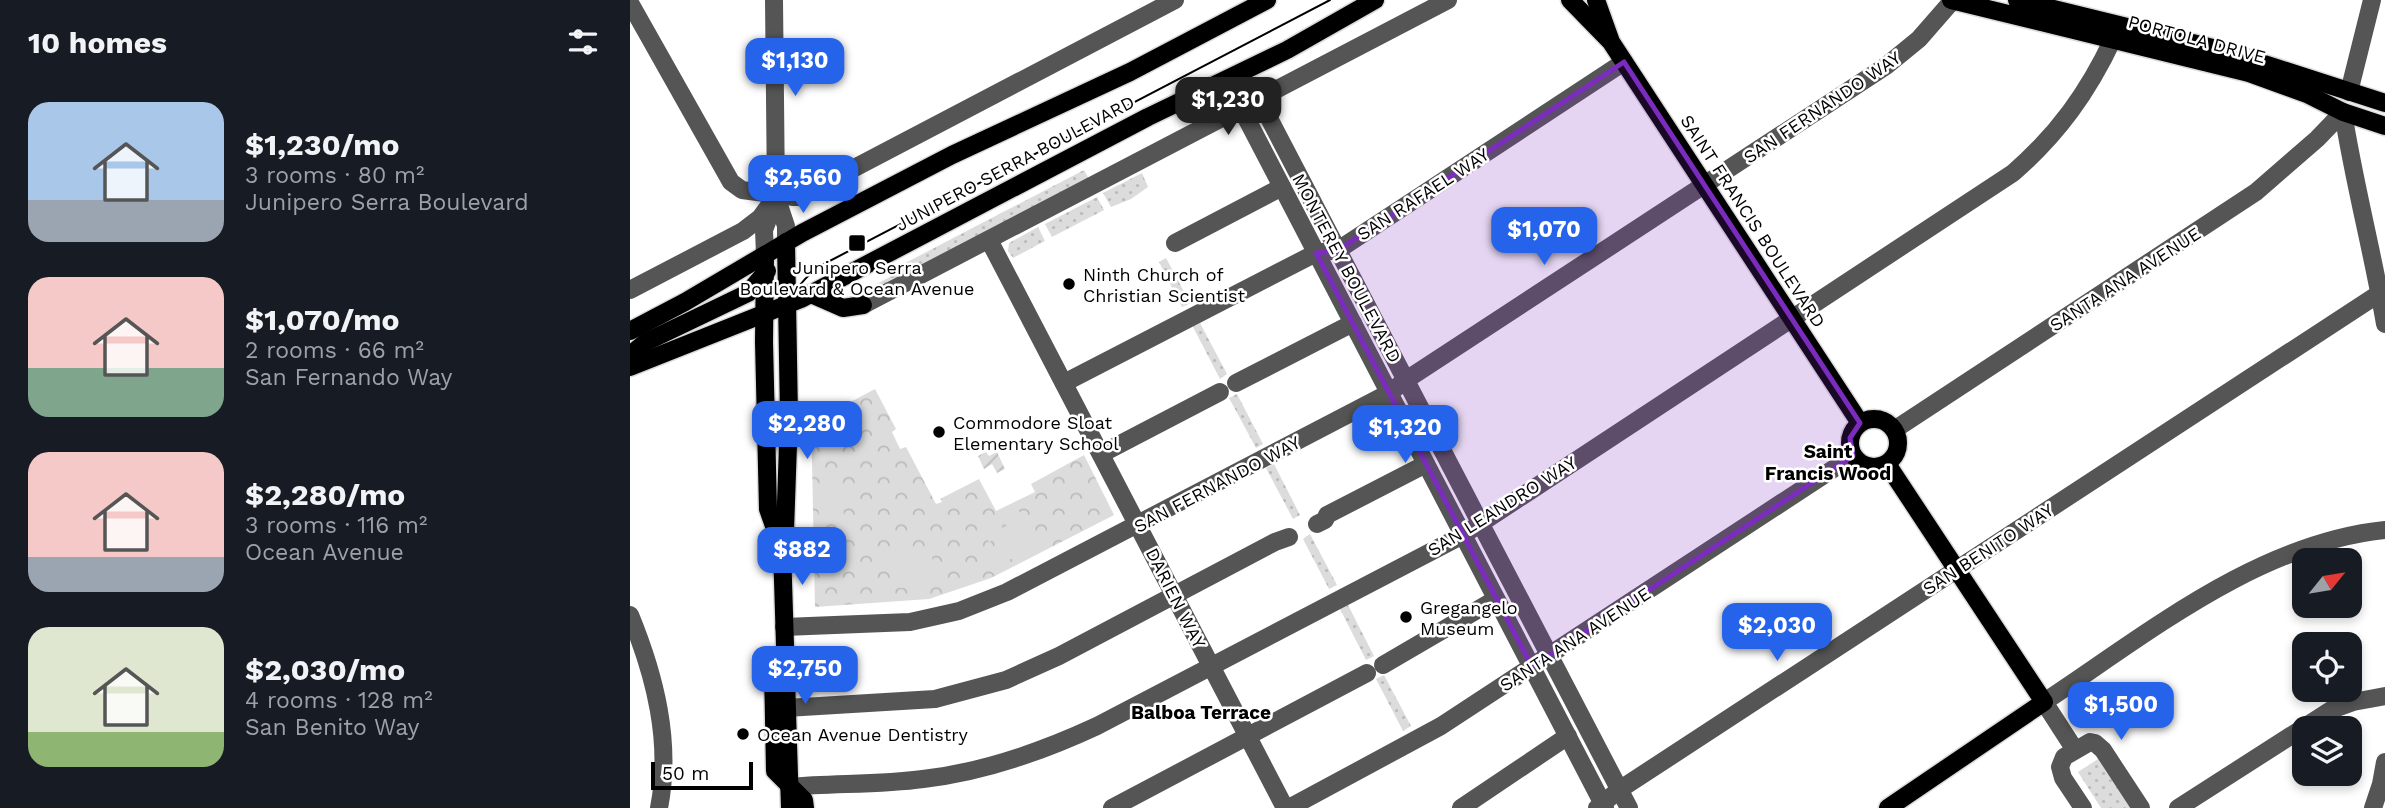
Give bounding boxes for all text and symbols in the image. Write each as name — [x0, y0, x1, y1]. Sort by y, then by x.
street label: PORTOLA DRIVE — [2126, 11, 2268, 67]
icon: filters — [564, 23, 602, 61]
text: 10 homes — [28, 25, 167, 60]
pin: $1,130 — [738, 38, 852, 98]
street label: SAN FERNANDO WAY — [1739, 46, 1905, 167]
text: $1,130 — [761, 47, 829, 74]
pin: $1,230 — [1171, 78, 1285, 137]
text: $1,230 — [1191, 86, 1265, 113]
street label: JUNIPERO SERRA BOULEVARD — [892, 91, 1138, 235]
street label: SAINT FRANCIS BOULEVARD — [1676, 111, 1830, 331]
text: $1,230/mo — [245, 127, 399, 162]
icon: home — [84, 130, 168, 214]
street label: SAN RAFAEL WAY — [1353, 143, 1494, 245]
pin: $2,560 — [746, 156, 860, 215]
text: 3 rooms · 80 m² — [245, 162, 424, 189]
text: $2,560 — [764, 164, 842, 191]
street label: MONTEREY BOULEVARD — [1288, 170, 1406, 366]
text: Junipero Serra Boulevard — [245, 189, 529, 216]
pin: $1,070 — [1487, 208, 1601, 267]
text: $1,070 — [1507, 216, 1581, 243]
street label: SANTA ANA AVENUE — [2046, 222, 2204, 336]
marker: Junipero Serra Boulevard & Ocean Avenue — [847, 233, 867, 253]
place label: Junipero Serra Boulevard & Ocean Avenue — [740, 257, 974, 299]
place label: Ninth Church of Christian Scientist — [1083, 264, 1246, 306]
marker: Ninth Church of Christian Scientist — [1061, 276, 1077, 292]
text: $1,070/mo — [245, 302, 399, 337]
icon: home — [84, 305, 168, 389]
text: 2 rooms · 66 m² — [245, 337, 424, 364]
text: San Fernando Way — [245, 364, 452, 391]
pin: $2,280 — [750, 402, 864, 461]
pin: $1,320 — [1348, 406, 1462, 465]
text: $2,280 — [768, 410, 846, 437]
place label: Commodore Sloat Elementary School — [953, 412, 1119, 454]
text: $1,320 — [1368, 414, 1442, 441]
marker: Commodore Sloat Elementary School — [931, 424, 947, 440]
street label: SAN FERNANDO WAY — [1130, 431, 1304, 537]
district label: Saint Francis Wood — [1765, 440, 1891, 485]
street label: SAN LEANDRO WAY — [1424, 451, 1581, 560]
text: $2,280/mo — [245, 477, 405, 512]
icon: home — [84, 480, 168, 564]
street label: SAN BENITO WAY — [1919, 499, 2058, 599]
text: 3 rooms · 116 m² — [245, 512, 427, 539]
pin: $882 — [761, 528, 843, 587]
text: $882 — [773, 536, 831, 563]
text: Ocean Avenue — [245, 539, 404, 566]
street label: DARIEN WAY — [1142, 544, 1211, 652]
north arrow — [2292, 548, 2362, 618]
map controls — [2292, 548, 2362, 786]
street label: SANTA ANA AVENUE — [1496, 582, 1654, 696]
place label: Gregangelo Museum — [1420, 597, 1518, 639]
pin: $2,030 — [1720, 604, 1834, 663]
marker: Gregangelo Museum — [1398, 609, 1414, 625]
text: $2,030 — [1738, 612, 1816, 639]
button: locate — [2292, 632, 2362, 702]
pin: $2,750 — [748, 646, 862, 706]
text: $2,030/mo — [245, 652, 405, 687]
icon: home — [84, 655, 168, 739]
text: $2,750 — [768, 655, 842, 682]
pin: $1,500 — [2064, 682, 2178, 742]
text: 4 rooms · 128 m² — [245, 687, 433, 714]
text: $1,500 — [2084, 691, 2158, 718]
district label: Balboa Terrace — [1131, 701, 1271, 724]
text: San Benito Way — [245, 714, 419, 741]
button: layers — [2292, 716, 2362, 786]
place label: Ocean Avenue Dentistry — [757, 724, 969, 745]
marker: Ocean Avenue Dentistry — [735, 726, 751, 742]
scale bar — [651, 759, 752, 791]
text: 50 m — [662, 762, 709, 785]

